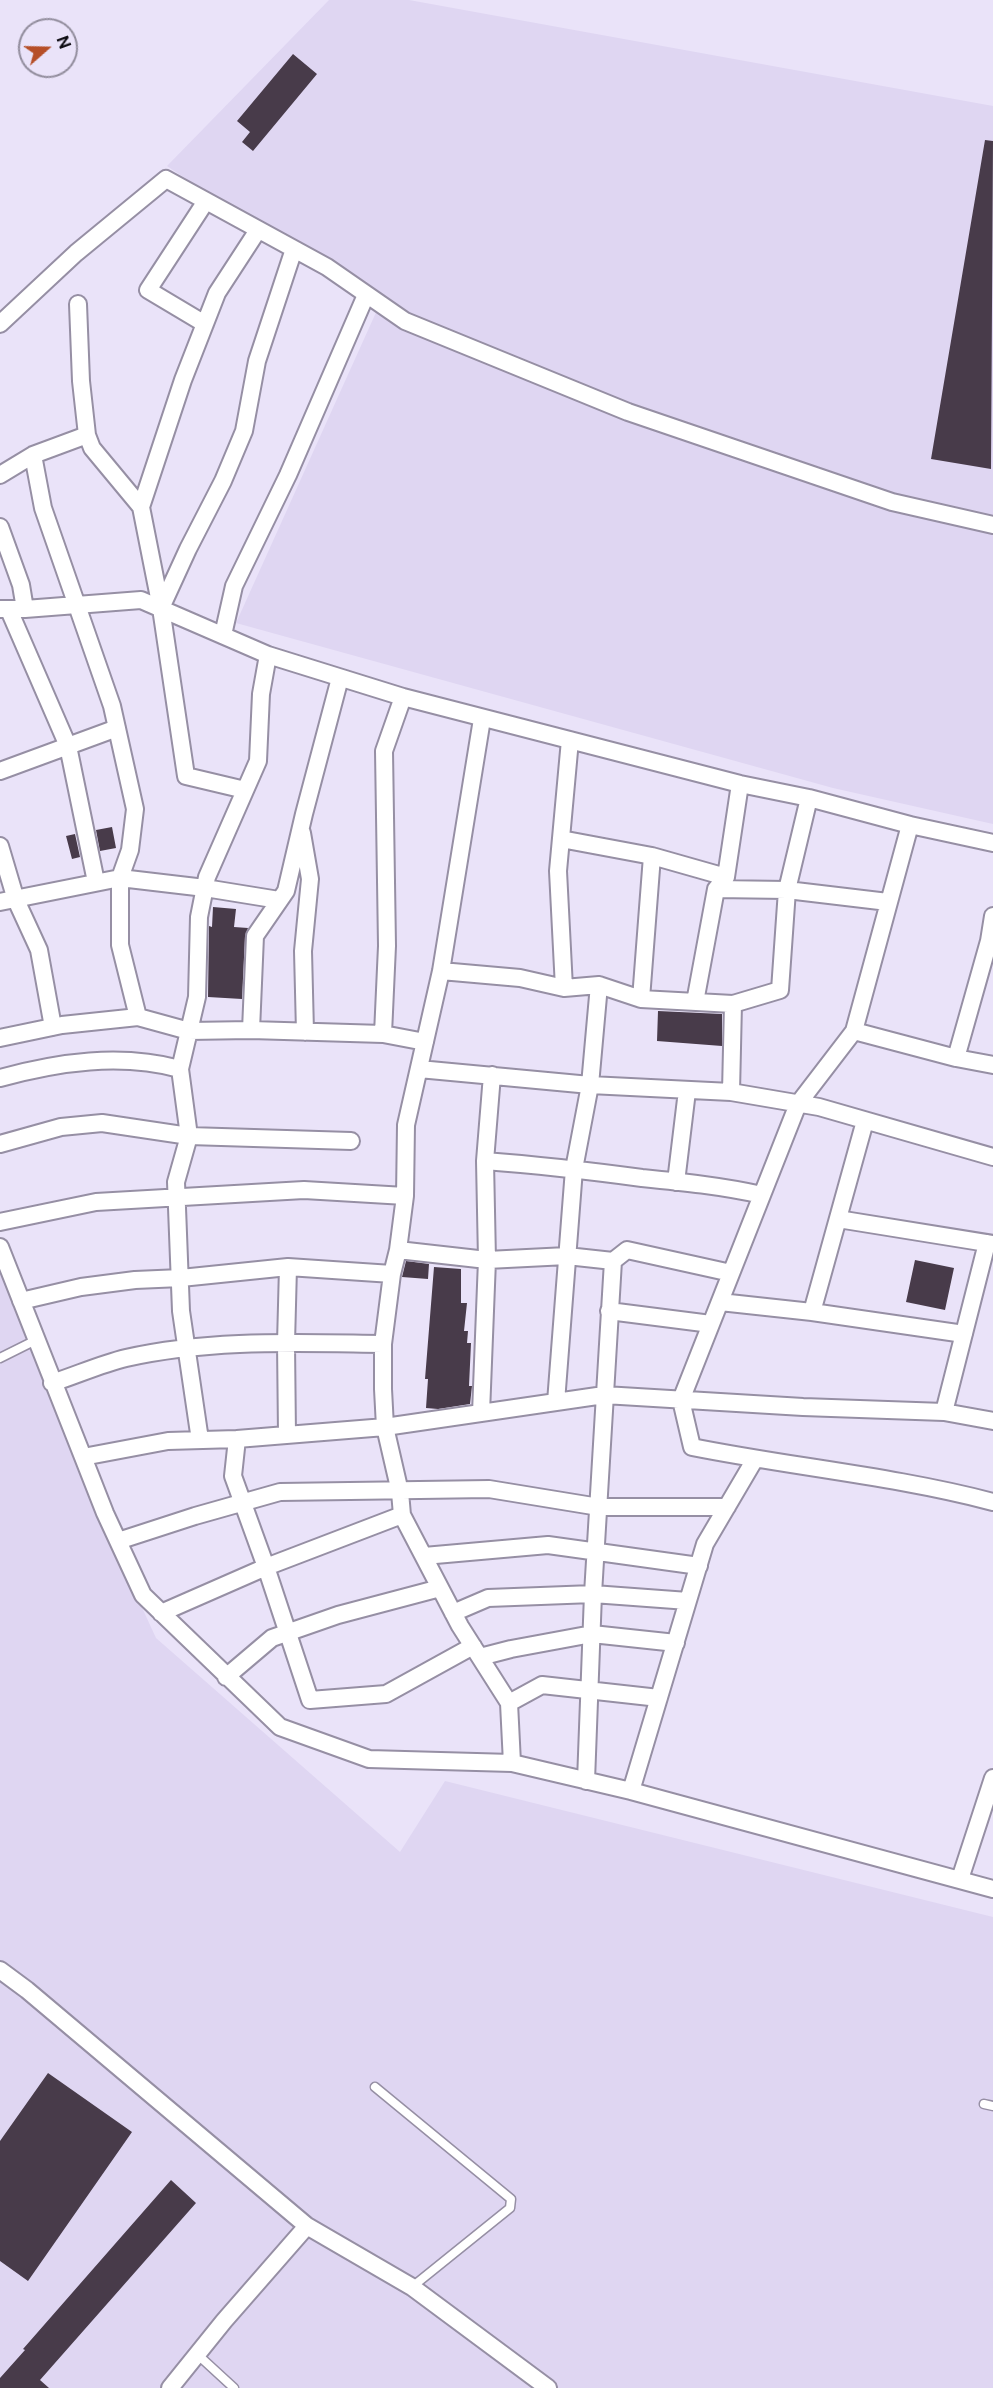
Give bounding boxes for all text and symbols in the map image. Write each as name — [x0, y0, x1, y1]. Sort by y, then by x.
north arrow — [18, 18, 78, 78]
text: N — [52, 33, 75, 51]

